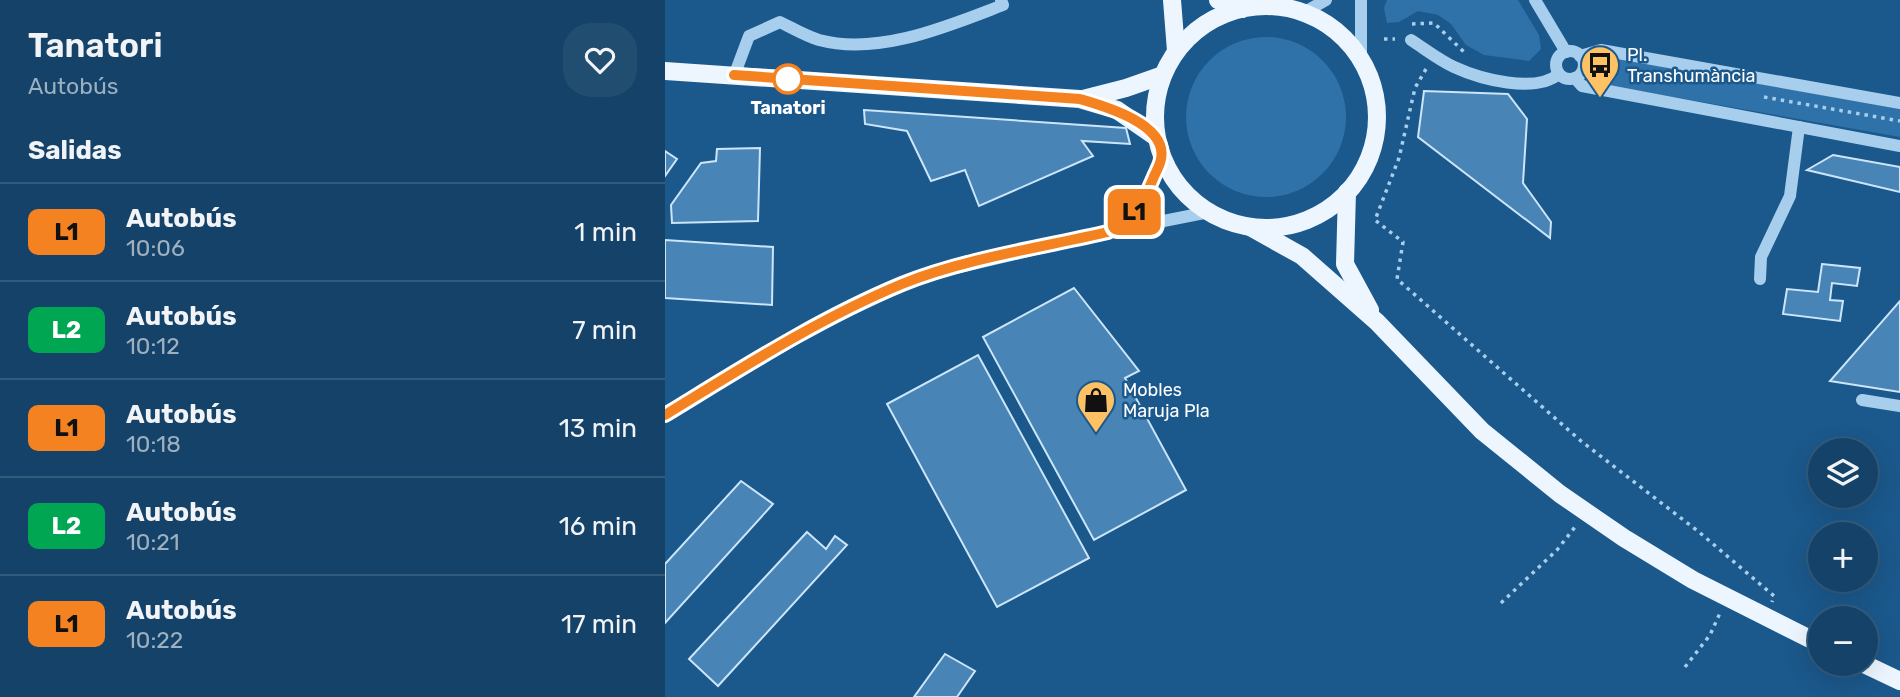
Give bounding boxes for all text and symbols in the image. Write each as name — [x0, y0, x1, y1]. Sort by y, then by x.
button: heart — [563, 23, 637, 97]
text: Tanatori — [28, 26, 162, 65]
bus stop icon: Pl. Transhumància — [1579, 44, 1621, 99]
place label: Pl. Transhumància — [1627, 44, 1756, 87]
marker: Tanatori — [773, 64, 803, 94]
text: Autobús — [28, 72, 119, 100]
place label: Tanatori — [750, 97, 826, 119]
text: Salidas — [28, 135, 122, 166]
line badge: L1 — [1103, 189, 1165, 235]
text: L1 — [1122, 198, 1146, 226]
text: Autobús — [126, 203, 237, 234]
text: 1 min — [574, 217, 637, 248]
text: L1 — [54, 218, 79, 246]
text: 10:06 — [126, 234, 185, 262]
text: Autobús — [126, 301, 237, 332]
text: 7 min — [572, 315, 637, 346]
text: L2 — [52, 316, 81, 344]
text: 10:12 — [126, 332, 180, 360]
shop icon: Mobles Maruja Pla — [1075, 379, 1117, 434]
place label: Mobles Maruja Pla — [1123, 379, 1210, 422]
text: Autobús — [126, 399, 237, 430]
text: 13 min — [559, 413, 637, 444]
text: L1 — [54, 414, 79, 442]
text: 10:18 — [126, 430, 181, 458]
map controls — [1808, 438, 1878, 676]
button: layers — [1808, 438, 1878, 508]
text: Autobús — [126, 497, 237, 528]
text: 16 min — [559, 511, 637, 542]
text: L2 — [52, 512, 81, 540]
button: + — [1808, 522, 1878, 592]
text: 10:21 — [126, 528, 180, 556]
text: Autobús — [126, 595, 237, 626]
button: − — [1808, 606, 1878, 676]
text: 17 min — [561, 609, 637, 640]
text: L1 — [54, 610, 79, 638]
text: 10:22 — [126, 626, 183, 654]

